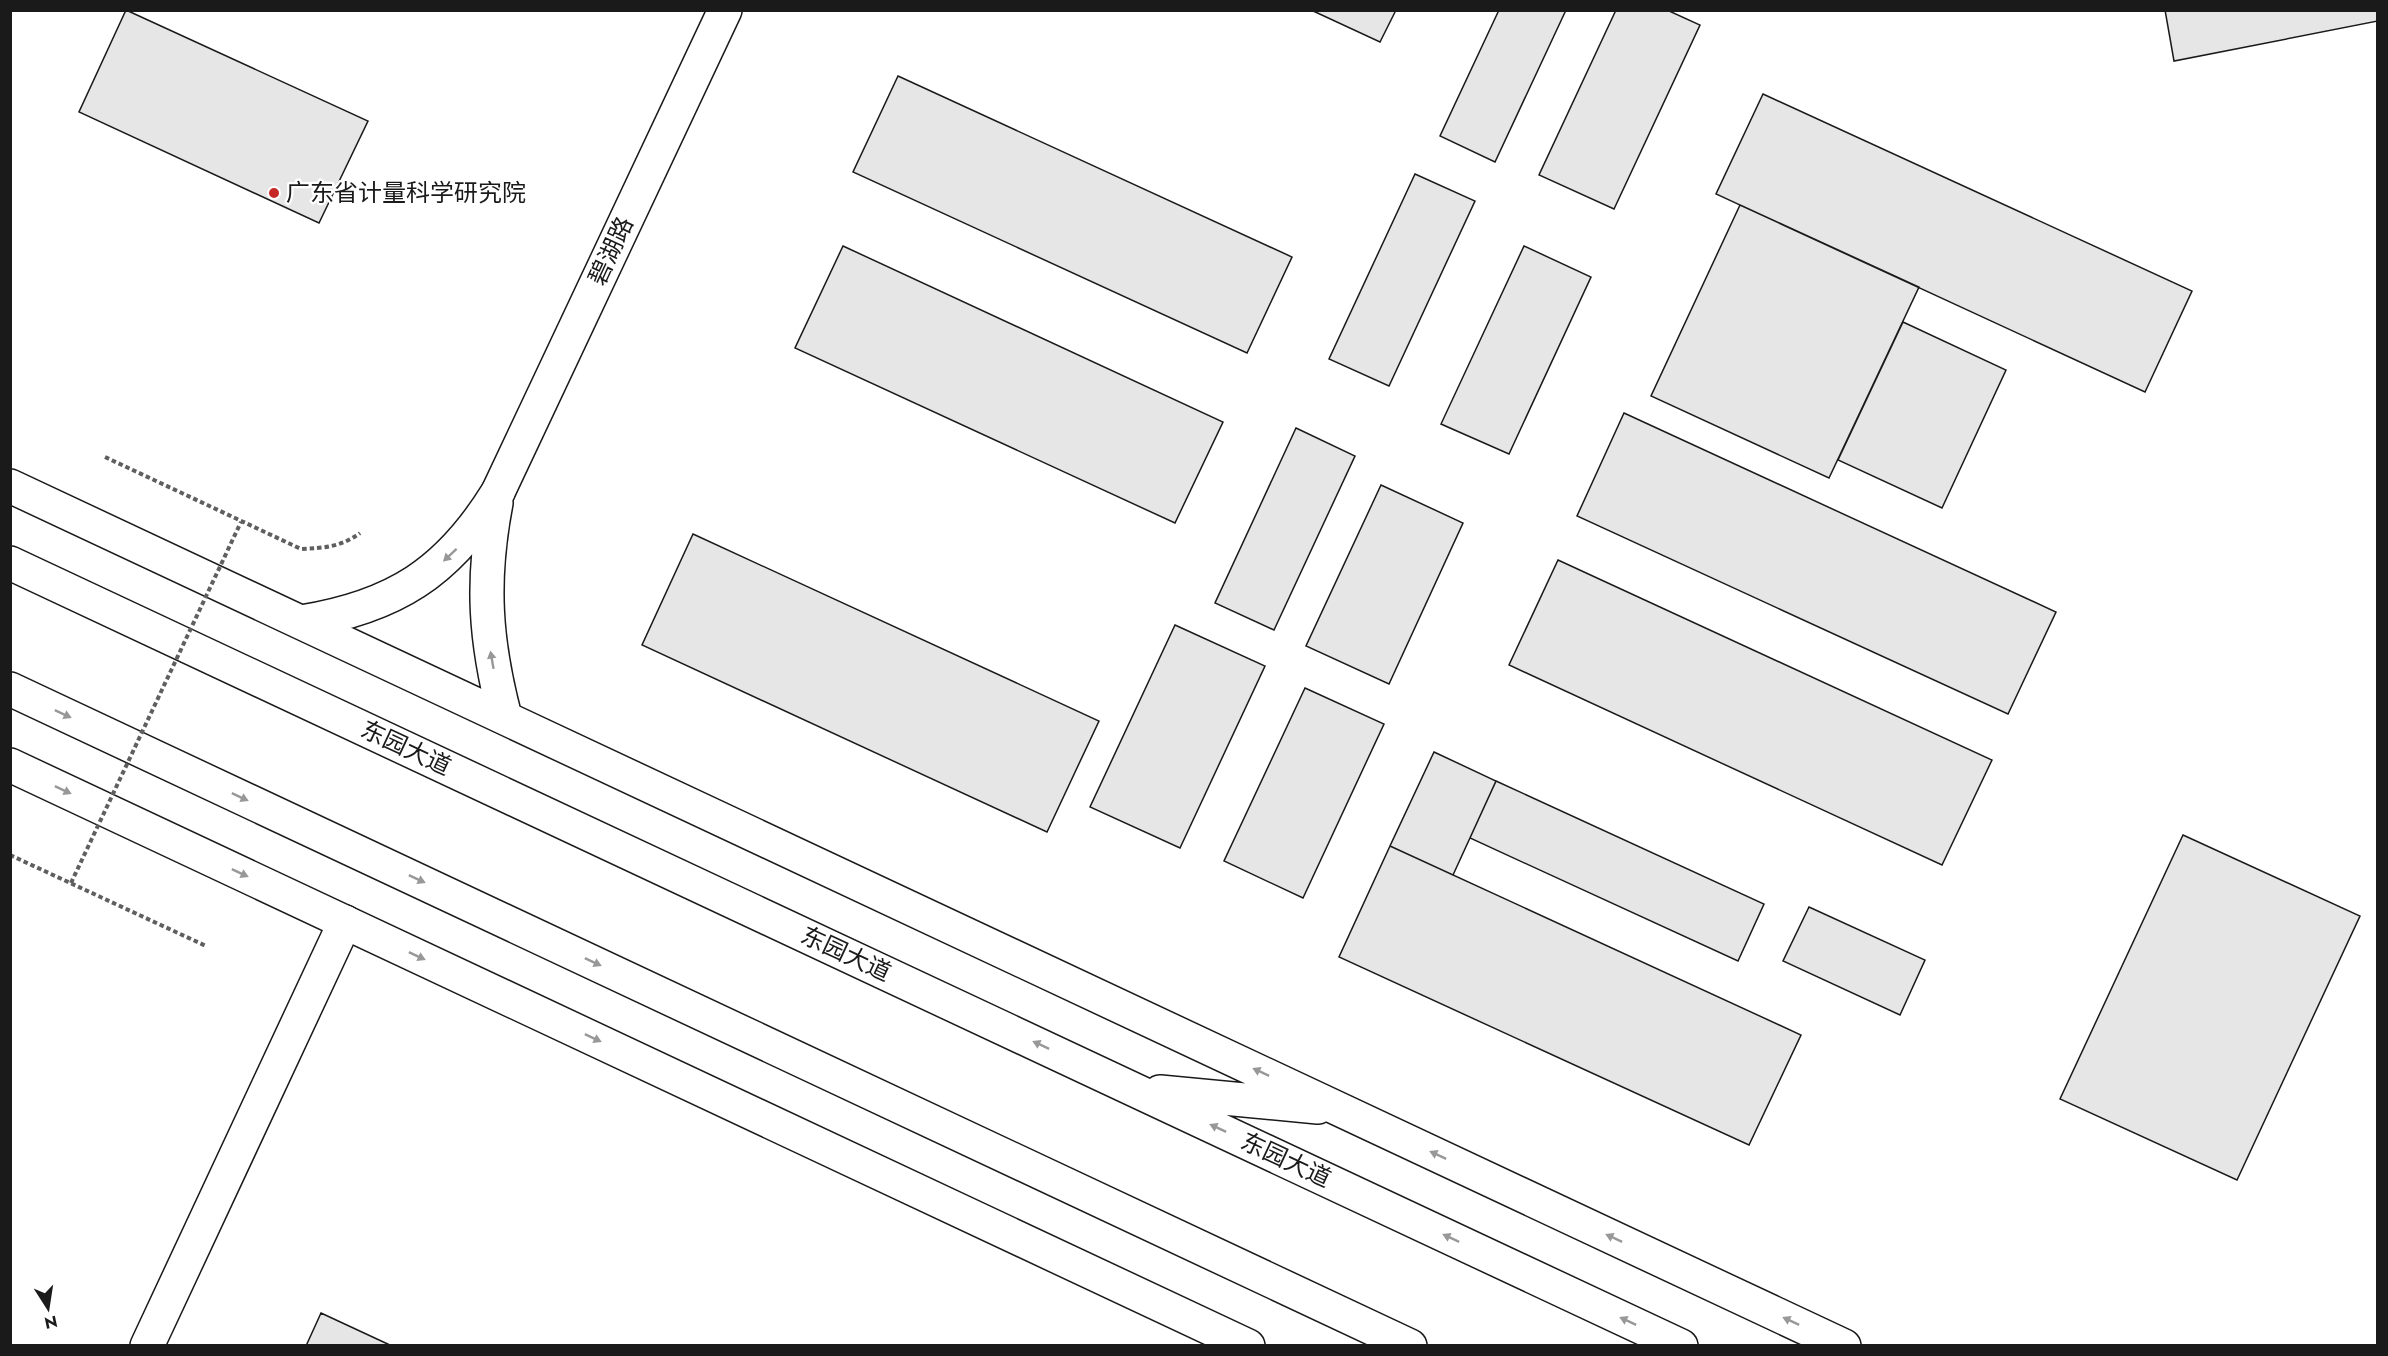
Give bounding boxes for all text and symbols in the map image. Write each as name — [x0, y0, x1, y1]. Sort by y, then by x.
place label: 广东省计量科学研究院 — [286, 175, 526, 210]
marker: 广东省计量科学研究院 — [267, 186, 281, 200]
street label: 碧湖路 — [579, 211, 642, 291]
one-way arrow — [443, 548, 458, 561]
one-way arrow — [487, 651, 496, 670]
one-way arrow — [55, 709, 72, 718]
street label: 东园大道 — [355, 711, 457, 784]
one-way arrow — [55, 785, 72, 794]
one-way arrow — [231, 792, 249, 802]
one-way arrow — [231, 868, 249, 878]
one-way arrow — [408, 875, 425, 884]
street label: 东园大道 — [795, 917, 897, 990]
one-way arrow — [408, 951, 425, 960]
one-way arrow — [585, 958, 602, 967]
one-way arrow — [585, 1034, 602, 1043]
one-way arrow — [1033, 1041, 1050, 1050]
one-way arrow — [1252, 1067, 1270, 1077]
street label: 东园大道 — [1235, 1123, 1337, 1196]
one-way arrow — [1209, 1124, 1226, 1133]
one-way arrow — [1429, 1150, 1446, 1159]
one-way arrow — [1443, 1233, 1460, 1242]
one-way arrow — [1606, 1233, 1623, 1242]
north arrow — [18, 1278, 78, 1338]
text: N — [42, 1310, 60, 1335]
one-way arrow — [1619, 1316, 1636, 1325]
one-way arrow — [1782, 1316, 1799, 1325]

